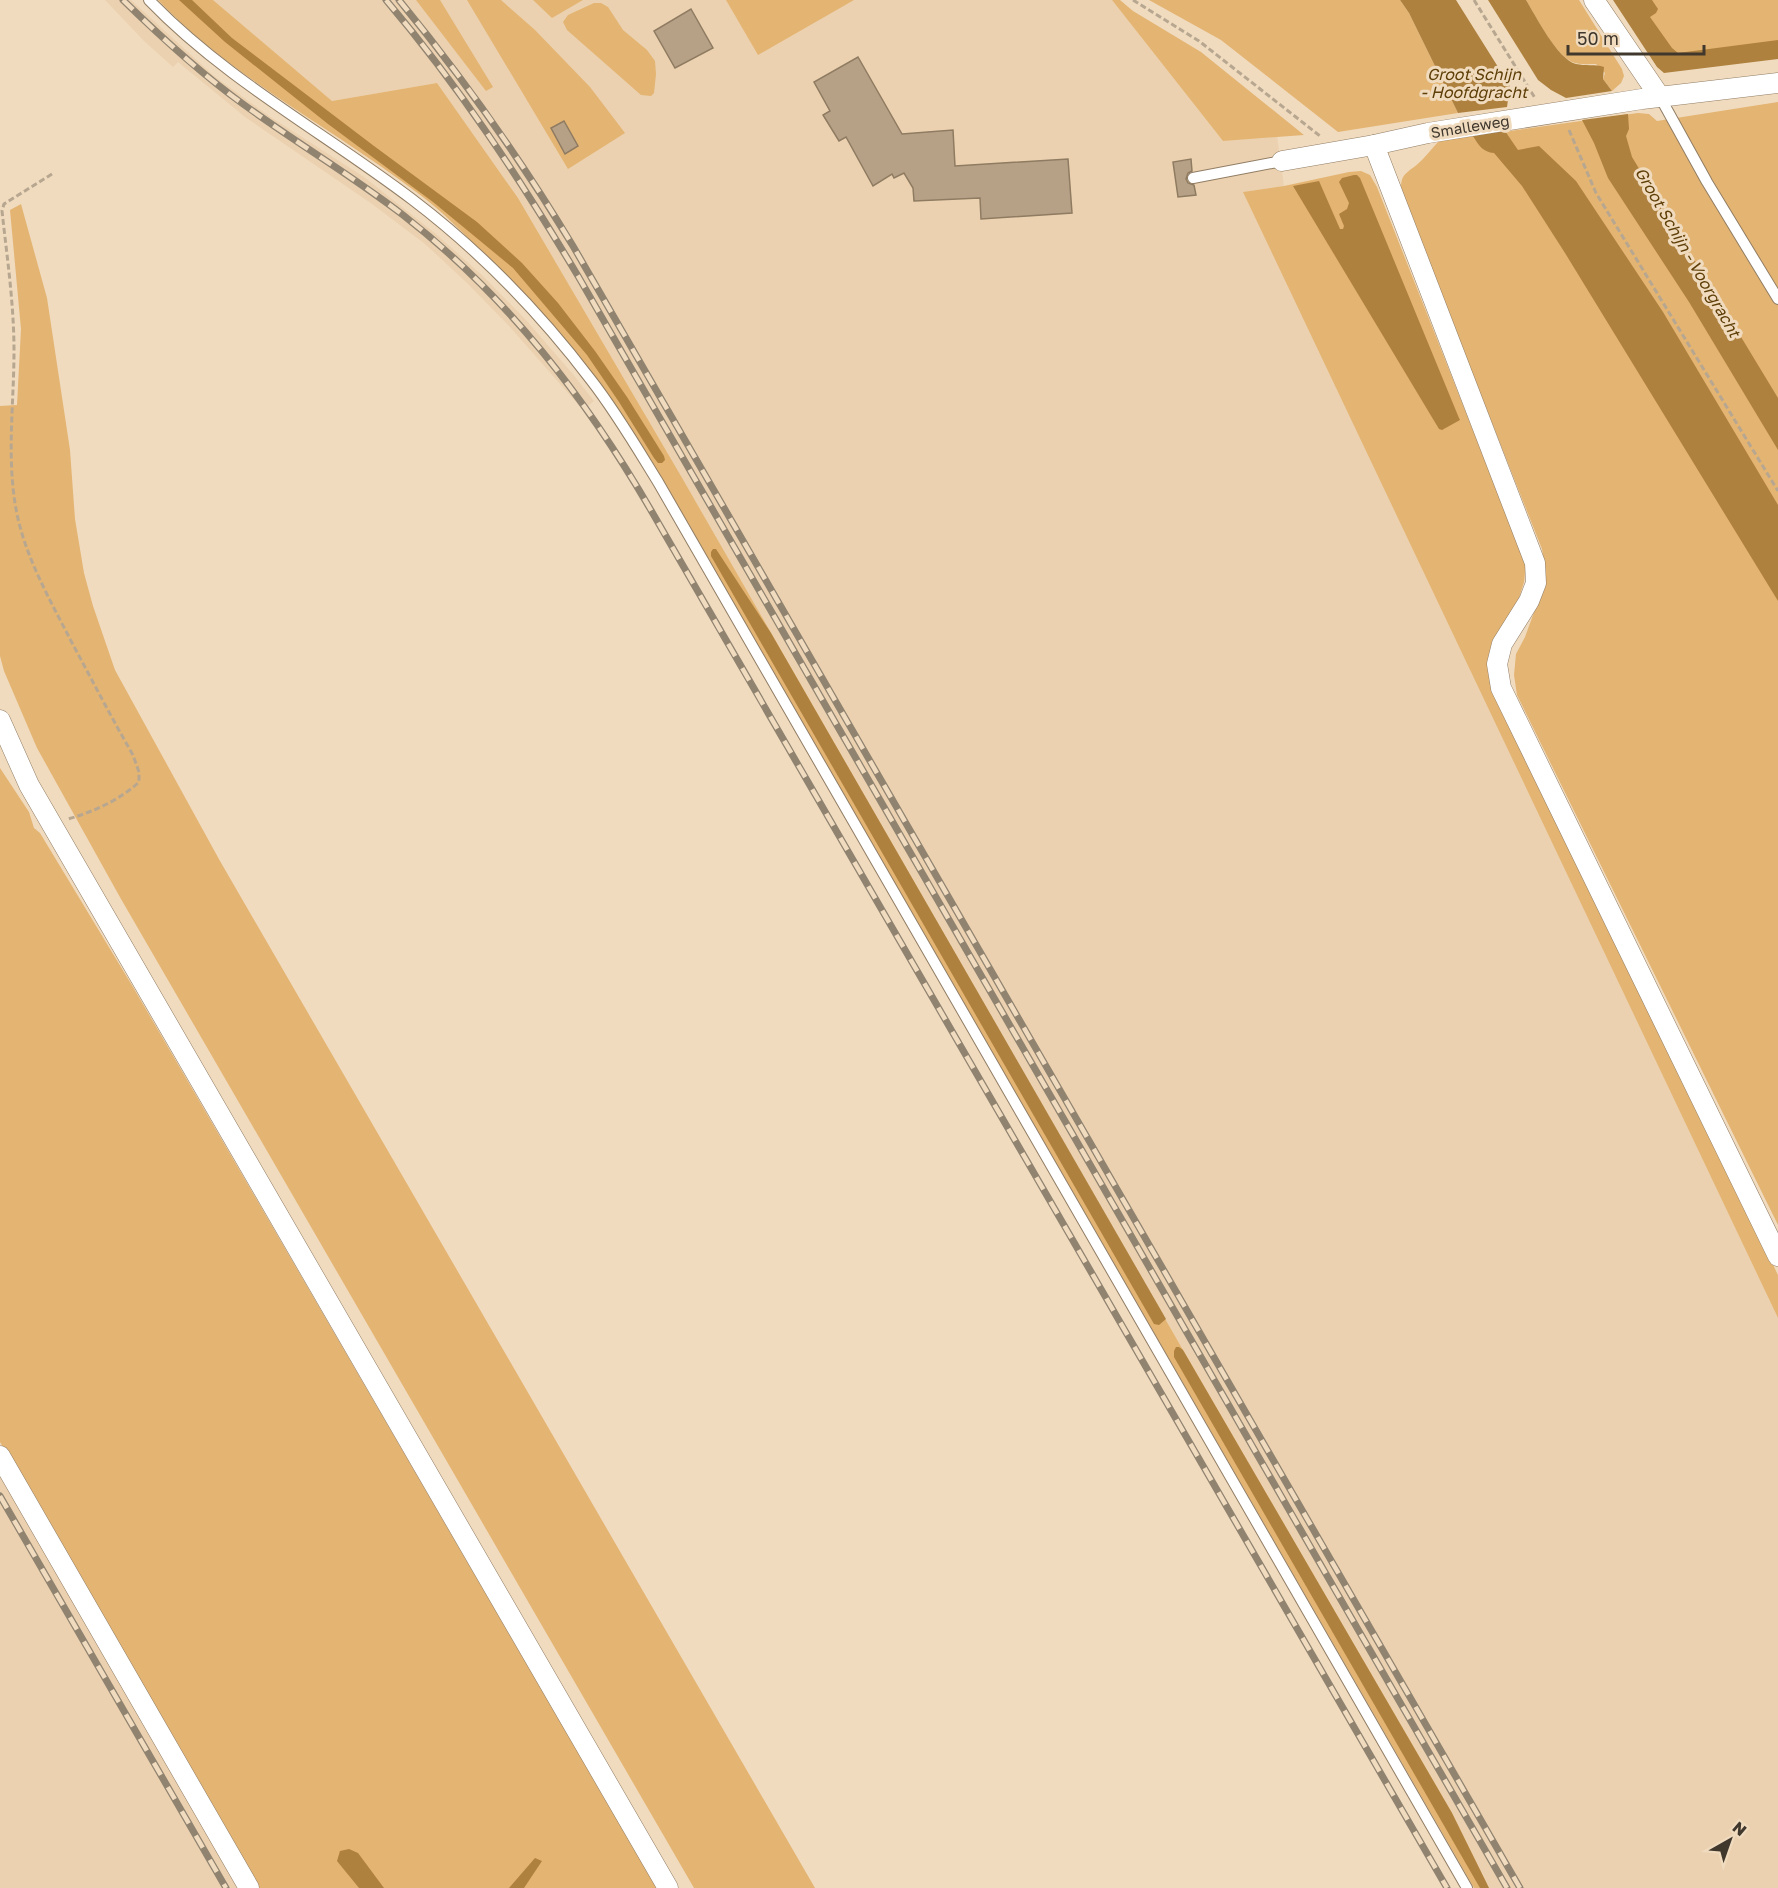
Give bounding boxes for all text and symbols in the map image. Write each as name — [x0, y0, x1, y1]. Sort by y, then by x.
scale bar — [1568, 18, 1704, 56]
text: 50 m — [1577, 27, 1619, 49]
water label: Groot Schijn - Hoofdgracht — [1421, 64, 1529, 102]
street label: Smalleweg — [1429, 111, 1511, 141]
water label: Groot Schijn - Voorgracht — [1631, 163, 1746, 342]
north arrow — [1700, 1810, 1760, 1870]
text: N — [1729, 1817, 1751, 1840]

